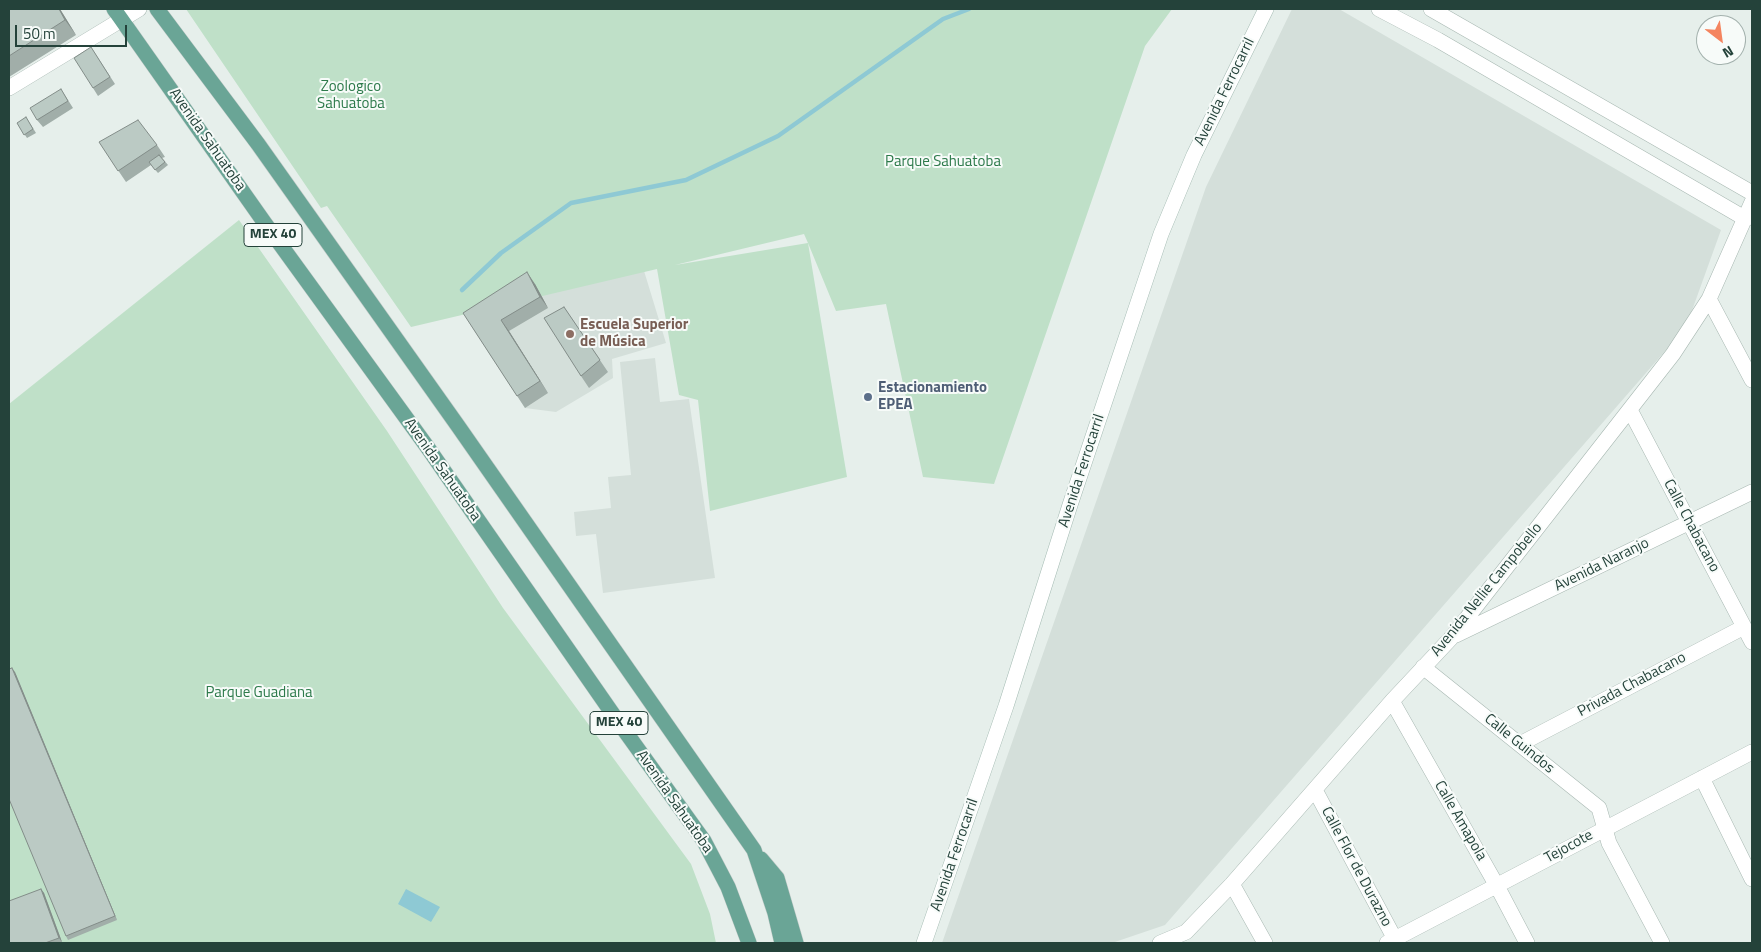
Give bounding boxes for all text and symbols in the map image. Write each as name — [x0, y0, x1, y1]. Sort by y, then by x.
scale bar — [18, 15, 130, 47]
north arrow — [1696, 15, 1746, 65]
text: 50 m — [23, 22, 56, 45]
street label: Avenida Ferrocarril — [1191, 35, 1259, 149]
text: N — [1719, 41, 1738, 64]
park label: Zoologico Sahuatoba — [317, 78, 385, 113]
street label: Avenida Sahuatoba — [165, 85, 249, 195]
park label: Parque Sahuatoba — [885, 153, 1001, 171]
road number: MEX 40 — [244, 224, 302, 246]
place label: Escuela Superior de Música — [580, 316, 688, 351]
marker: Escuela Superior de Música — [564, 328, 576, 340]
place label: Estacionamiento EPEA — [878, 379, 987, 414]
marker: Estacionamiento EPEA — [862, 391, 874, 403]
street label: Avenida Ferrocarril — [1055, 412, 1109, 530]
street label: Avenida Sahuatoba — [400, 415, 484, 525]
street label: Calle Chabacano — [1659, 476, 1723, 576]
street label: Avenida Nellie Campobello — [1428, 520, 1546, 660]
street label: Avenida Naranjo — [1552, 534, 1652, 596]
street label: Privada Chabacano — [1575, 649, 1689, 721]
park label: Parque Guadiana — [205, 684, 313, 702]
street label: Calle Guindos — [1480, 710, 1558, 778]
road number: MEX 40 — [590, 711, 648, 734]
street label: Avenida Sahuatoba — [632, 747, 716, 857]
street label: Calle Amapola — [1430, 778, 1490, 864]
street label: Avenida Ferrocarril — [927, 796, 983, 914]
street label: Calle Flor de Durazno — [1317, 804, 1395, 930]
street label: Tejocote — [1542, 826, 1596, 868]

